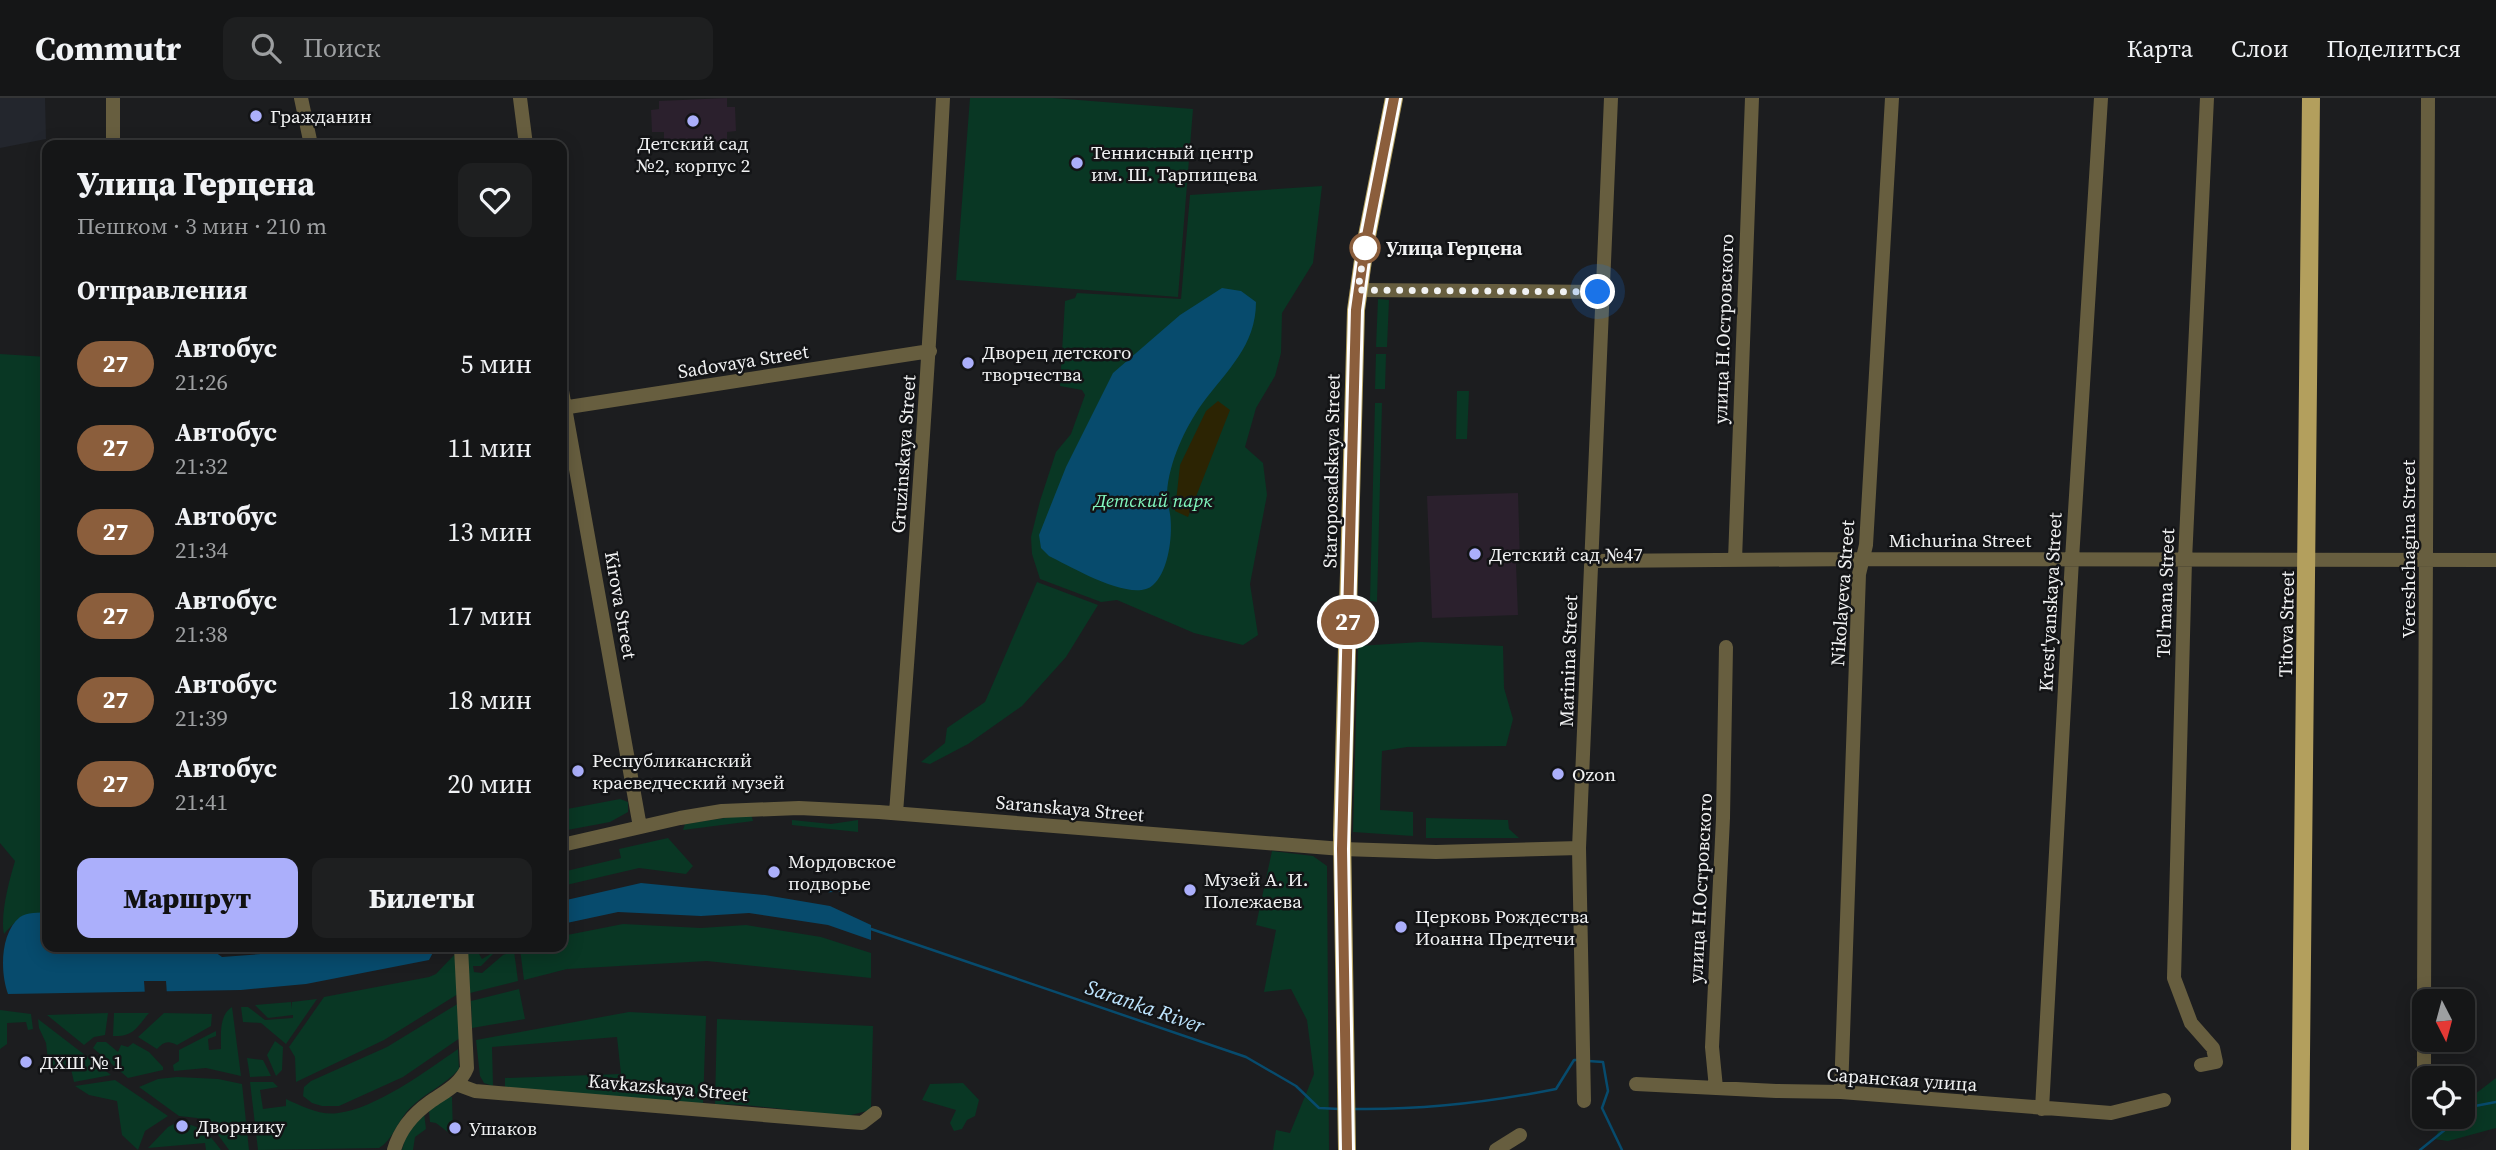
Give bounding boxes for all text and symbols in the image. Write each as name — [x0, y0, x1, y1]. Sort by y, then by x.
search box — [223, 17, 713, 80]
text: Commutr — [35, 26, 181, 71]
icon: search — [247, 29, 285, 67]
text: Поиск — [303, 30, 381, 66]
text: Карта — [2127, 32, 2193, 65]
text: Слои — [2231, 32, 2288, 65]
text: Поделиться — [2326, 32, 2461, 65]
place label: Гражданин — [270, 103, 372, 129]
marker: Гражданин — [248, 108, 264, 124]
marker: Детский сад №2, корпус 2 — [685, 113, 701, 129]
place label: Детский сад №2, корпус 2 — [636, 130, 750, 178]
place label: Теннисный центр им. Ш. Тарпищева — [1091, 139, 1258, 187]
marker: Теннисный центр им. Ш. Тарпищева — [1069, 155, 1085, 171]
text: Улица Герцена — [77, 161, 315, 206]
button: heart — [458, 163, 532, 237]
text: Пешком · 3 мин · 210 m — [77, 210, 327, 242]
marker: Улица Герцена — [1350, 233, 1380, 263]
street label: улица Н.Островского — [1707, 233, 1739, 425]
place label: Улица Герцена — [1386, 235, 1523, 261]
text: Отправления — [77, 272, 248, 308]
your location — [1580, 274, 1615, 309]
text: Автобус — [175, 330, 277, 366]
street label: Sadovaya Street — [676, 338, 811, 384]
place label: Дворец детского творчества — [982, 339, 1131, 387]
text: 5 мин — [460, 346, 532, 382]
text: 27 — [102, 347, 129, 380]
marker: Дворец детского творчества — [960, 355, 976, 371]
text: 21:26 — [175, 366, 228, 398]
street label: Gruzinskaya Street — [885, 373, 922, 534]
street label: Staroposadskaya Street — [1316, 373, 1346, 568]
text: Автобус — [175, 414, 277, 450]
text: 11 мин — [447, 430, 532, 466]
text: 27 — [102, 431, 129, 464]
text: 21:32 — [175, 450, 228, 482]
street label: Vereshchagina Street — [2395, 459, 2421, 638]
park label: Детский парк — [1092, 487, 1213, 513]
text: Автобус — [175, 498, 277, 534]
street label: Krest'yanskaya Street — [2032, 511, 2068, 692]
text: 13 мин — [447, 514, 532, 550]
text: 27 — [102, 515, 129, 548]
street label: Nikolayeva Street — [1824, 518, 1860, 667]
street label: Michurina Street — [1889, 527, 2032, 553]
street label: Tel'mana Street — [2150, 527, 2180, 658]
text: 21:34 — [175, 534, 228, 566]
place label: Детский сад №47 — [1489, 541, 1643, 567]
marker: Детский сад №47 — [1467, 546, 1483, 562]
street label: Kirova Street — [599, 549, 643, 662]
street label: Titova Street — [2272, 570, 2300, 677]
text: Автобус — [175, 582, 277, 618]
street label: Marinina Street — [1553, 594, 1583, 727]
text: 17 мин — [447, 598, 532, 634]
text: 27 — [102, 599, 129, 632]
line badge: 27 — [1316, 599, 1380, 645]
text: 27 — [1335, 605, 1361, 638]
text: 21:38 — [175, 618, 228, 650]
text: Автобус — [175, 666, 277, 702]
text: 18 мин — [447, 682, 532, 718]
text: 27 — [102, 683, 129, 716]
text: 21:39 — [175, 702, 228, 734]
place label: Республиканский краеведческий музей — [592, 747, 785, 795]
text: Автобус — [175, 750, 277, 786]
place label: Ozon — [1572, 761, 1616, 787]
marker: Республиканский краеведческий музей — [570, 763, 586, 779]
text: 20 мин — [447, 766, 532, 802]
marker: Ozon — [1550, 766, 1566, 782]
text: 27 — [102, 767, 129, 800]
text: 21:41 — [175, 786, 228, 818]
street label: Saranskaya Street — [995, 789, 1146, 828]
street label: улица Н.Островского — [1682, 792, 1718, 984]
place label: Мордовское подворье — [788, 848, 896, 896]
button: Маршрут — [77, 858, 298, 938]
button: Билеты — [312, 858, 532, 938]
marker: Мордовское подворье — [766, 864, 782, 880]
place label: Музей А. И. Полежаева — [1204, 866, 1308, 914]
marker: Музей А. И. Полежаева — [1182, 882, 1198, 898]
place label: Церковь Рождества Иоанна Предтечи — [1415, 903, 1589, 951]
marker: Церковь Рождества Иоанна Предтечи — [1393, 919, 1409, 935]
water label: Saranka River — [1082, 972, 1209, 1040]
north arrow — [2412, 989, 2474, 1052]
map controls — [2412, 989, 2475, 1129]
place label: ДХШ № 1 — [40, 1049, 123, 1075]
marker: ДХШ № 1 — [18, 1054, 34, 1070]
street label: Саранская улица — [1826, 1061, 1979, 1097]
button: locate — [2412, 1066, 2475, 1129]
street label: Kavkazskaya Street — [587, 1067, 750, 1107]
place label: Дворнику — [196, 1113, 285, 1139]
place label: Ушаков — [469, 1115, 537, 1141]
marker: Дворнику — [174, 1118, 190, 1134]
marker: Ушаков — [447, 1120, 463, 1136]

